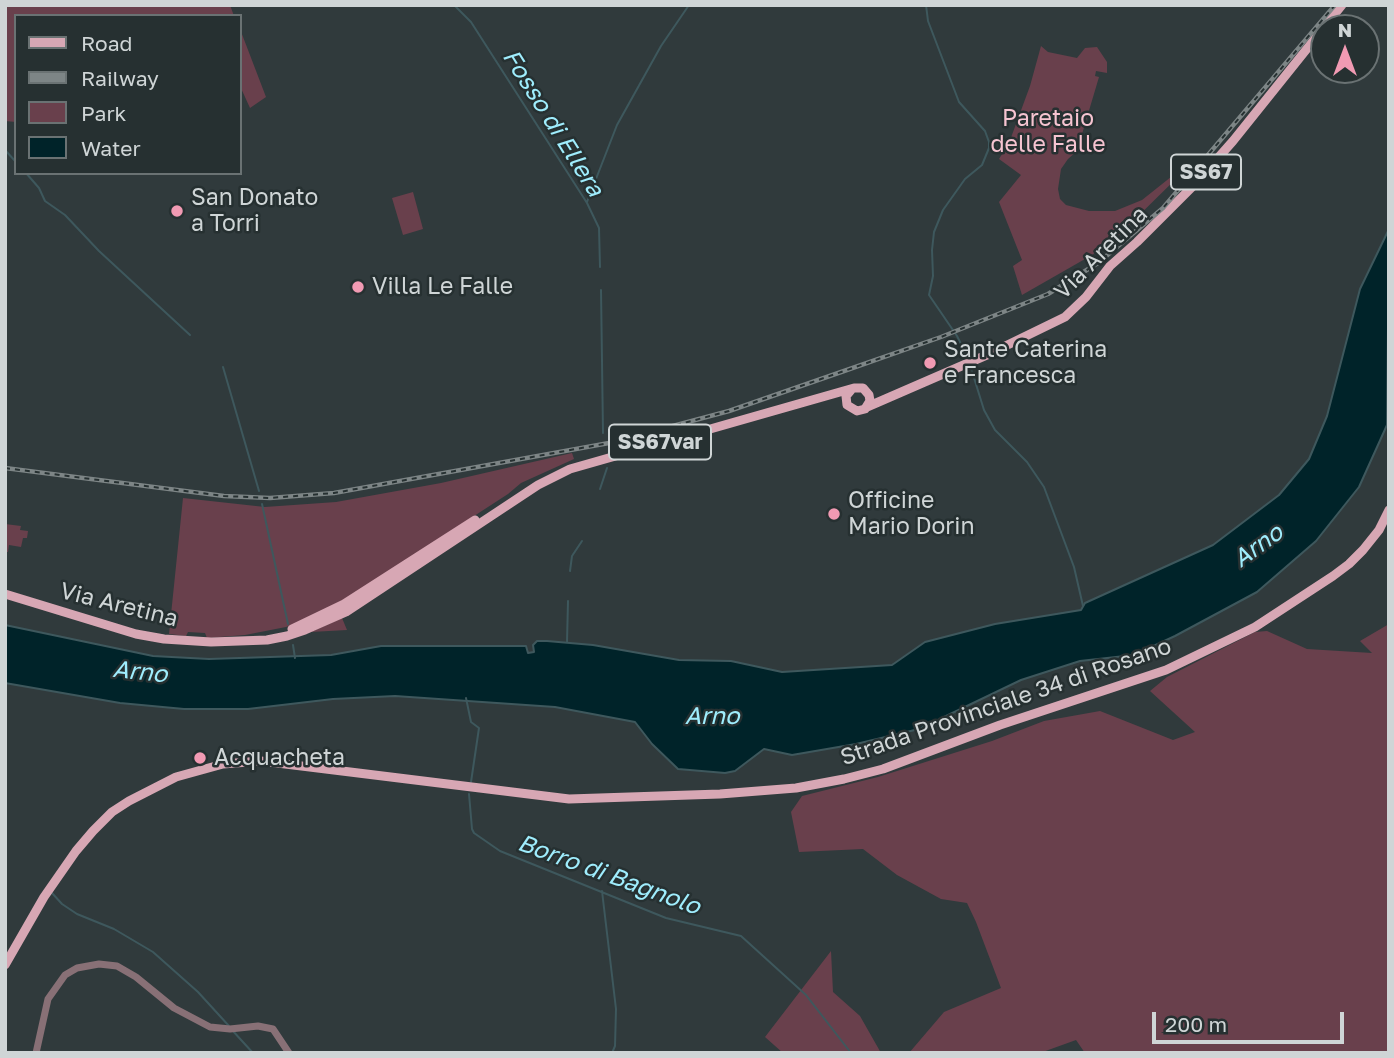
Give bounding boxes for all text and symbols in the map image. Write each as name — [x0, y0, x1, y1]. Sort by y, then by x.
legend — [14, 14, 242, 175]
north arrow — [1310, 14, 1380, 84]
text: N — [1338, 18, 1352, 41]
text: Road — [81, 30, 132, 56]
water label: Fosso di Ellera — [496, 44, 610, 202]
text: Railway — [81, 65, 159, 91]
text: Park — [81, 100, 126, 126]
park label: Paretaio delle Falle — [990, 105, 1106, 159]
text: Water — [81, 135, 141, 161]
road number: SS67 — [1171, 154, 1241, 190]
place label: San Donato a Torri — [191, 184, 318, 238]
street label: Via Aretina — [1049, 201, 1153, 305]
marker: San Donato a Torri — [169, 203, 185, 219]
place label: Villa Le Falle — [372, 273, 513, 301]
marker: Villa Le Falle — [350, 279, 366, 295]
place label: Sante Caterina e Francesca — [944, 336, 1107, 390]
marker: Sante Caterina e Francesca — [922, 355, 938, 371]
road number: SS67var — [609, 424, 711, 460]
place label: Officine Mario Dorin — [848, 487, 975, 541]
marker: Officine Mario Dorin — [826, 506, 842, 522]
water label: Arno — [1227, 518, 1289, 574]
street label: Via Aretina — [57, 577, 181, 633]
street label: Strada Provinciale 34 di Rosano — [837, 632, 1175, 772]
water label: Arno — [111, 655, 169, 689]
water label: Arno — [685, 702, 739, 730]
place label: Acquacheta — [214, 744, 345, 772]
marker: Acquacheta — [192, 750, 208, 766]
water label: Borro di Bagnolo — [514, 829, 704, 921]
scale bar — [1156, 998, 1348, 1042]
text: 200 m — [1165, 1011, 1227, 1037]

